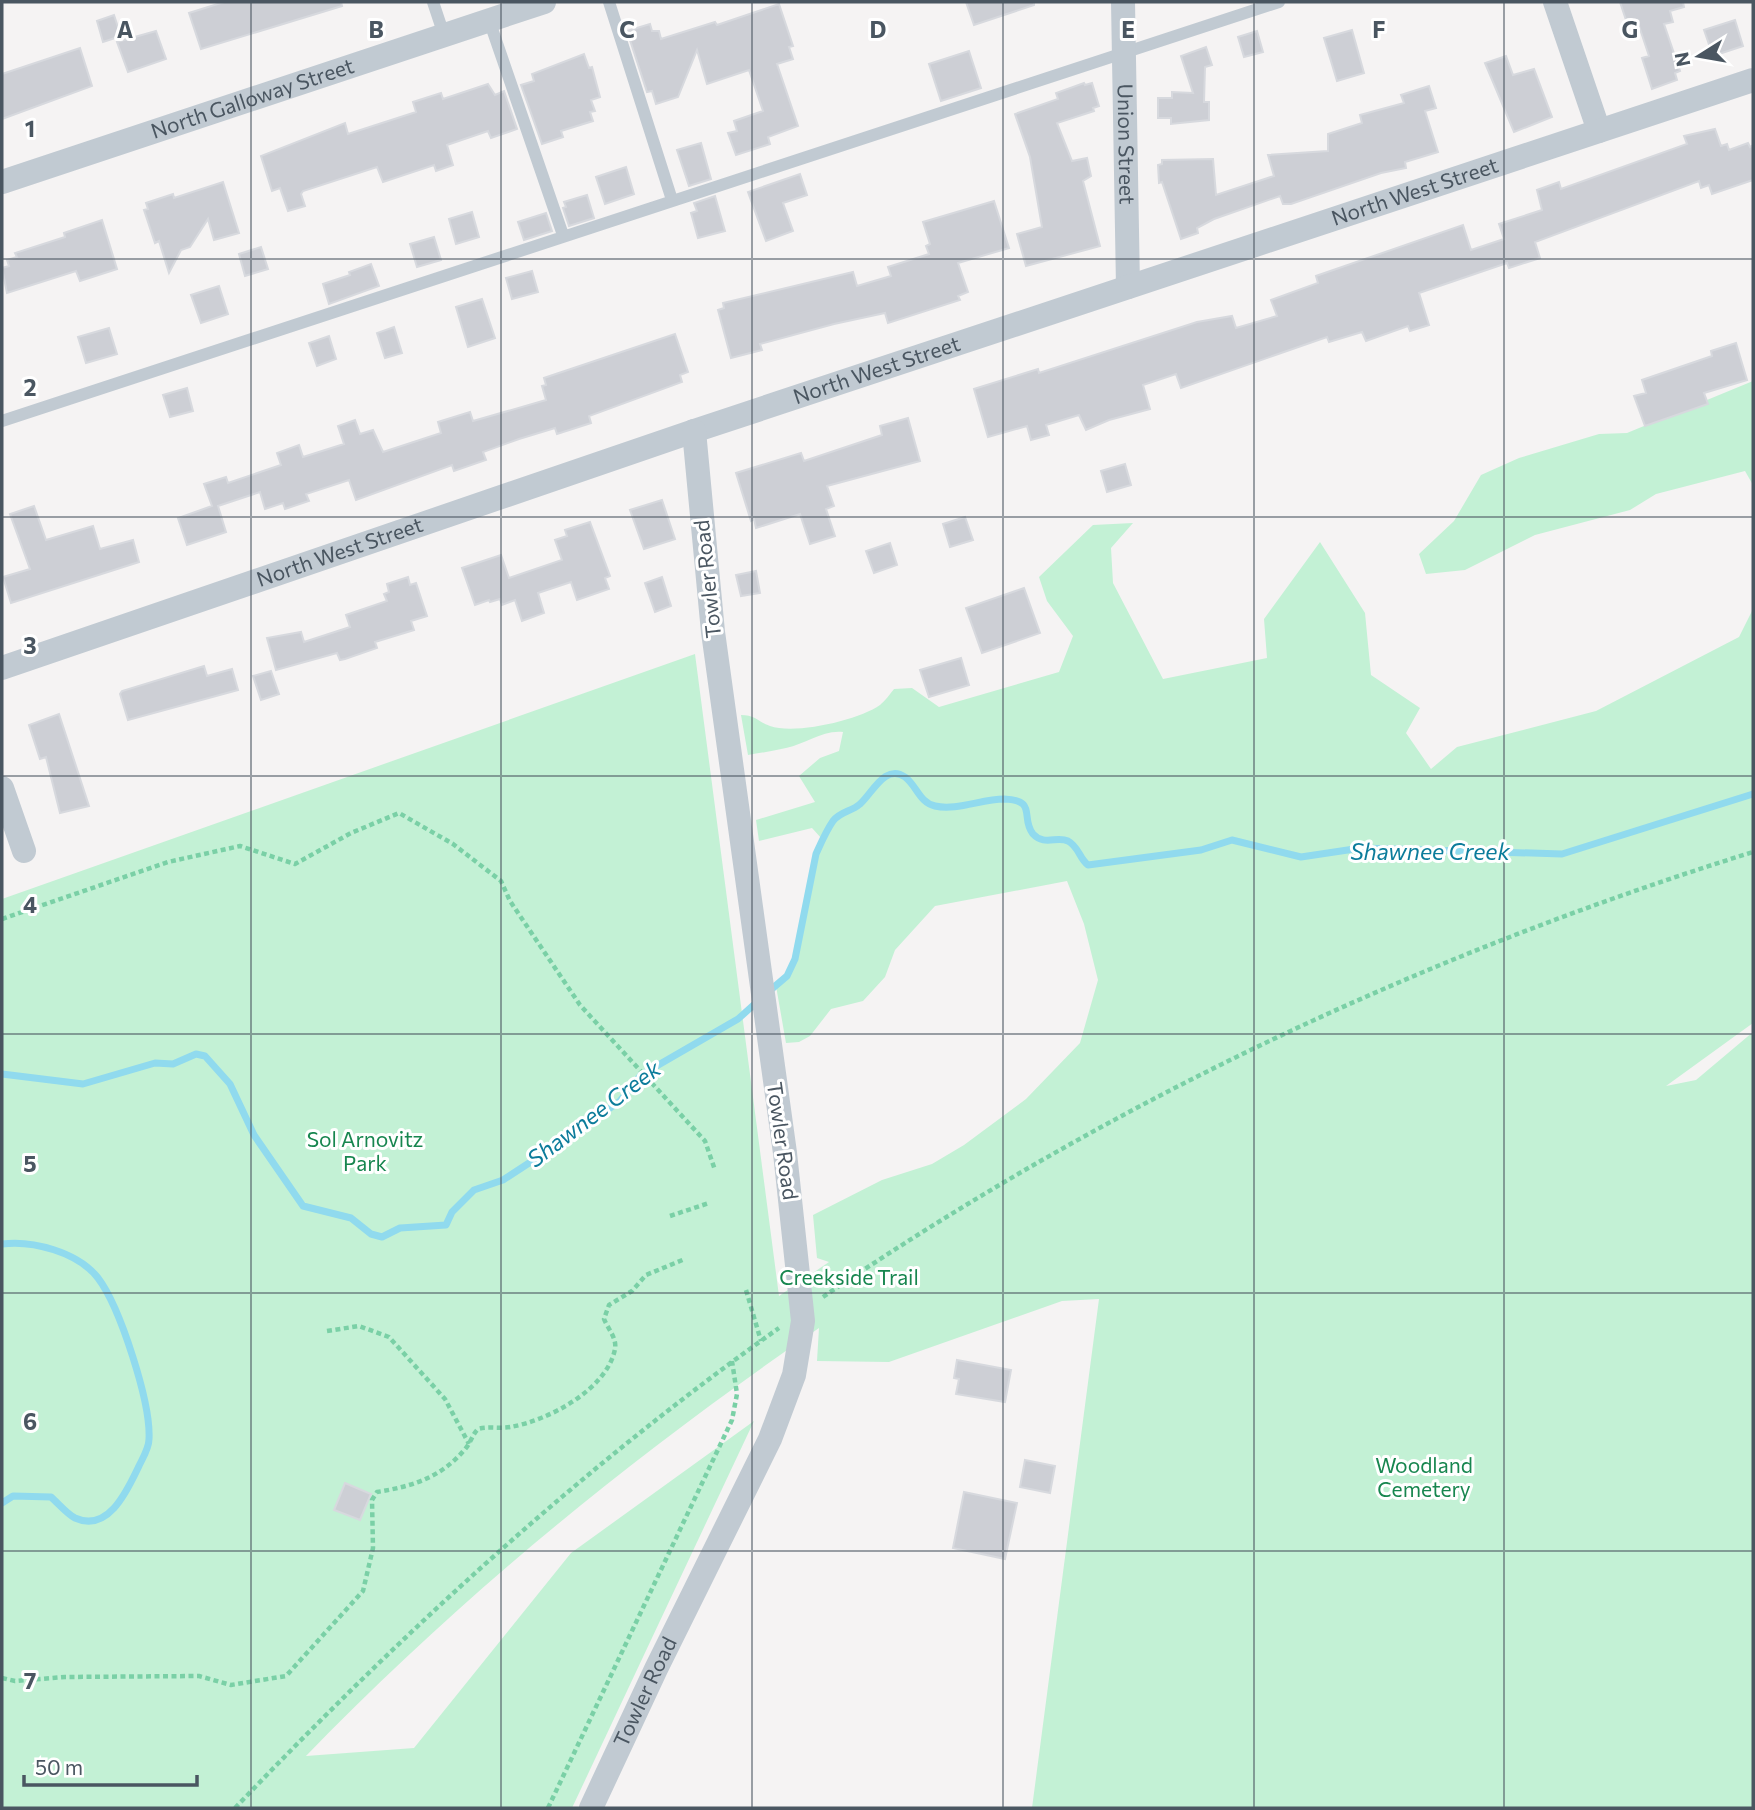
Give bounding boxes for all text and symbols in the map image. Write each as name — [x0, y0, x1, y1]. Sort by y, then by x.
text: A — [117, 15, 134, 43]
text: B — [368, 15, 384, 43]
text: C — [619, 15, 635, 43]
text: D — [870, 15, 887, 43]
text: E — [1121, 15, 1135, 43]
text: F — [1372, 15, 1386, 43]
text: G — [1622, 15, 1638, 43]
north arrow — [1664, 21, 1734, 91]
text: N — [1669, 50, 1694, 69]
street label: North Galloway Street — [147, 52, 357, 143]
street label: Union Street — [1113, 83, 1141, 205]
text: 1 — [25, 114, 35, 142]
street label: North West Street — [1328, 151, 1501, 230]
street label: North West Street — [790, 330, 963, 408]
text: 2 — [23, 373, 37, 401]
street label: North West Street — [253, 511, 426, 591]
street label: Towler Road — [688, 519, 725, 639]
text: 3 — [23, 631, 37, 659]
water label: Shawnee Creek — [1350, 837, 1510, 865]
text: 4 — [23, 890, 37, 918]
water label: Shawnee Creek — [521, 1054, 666, 1172]
street label: Towler Road — [763, 1080, 804, 1201]
park label: Sol Arnovitz Park — [307, 1126, 423, 1175]
text: 5 — [23, 1149, 37, 1177]
park label: Creekside Trail — [779, 1264, 919, 1289]
text: 6 — [23, 1407, 37, 1435]
park label: Woodland Cemetery — [1375, 1452, 1473, 1501]
street label: Towler Road — [607, 1632, 681, 1751]
text: 7 — [24, 1666, 36, 1694]
scale bar — [24, 1744, 198, 1788]
text: 50 m — [35, 1754, 83, 1779]

